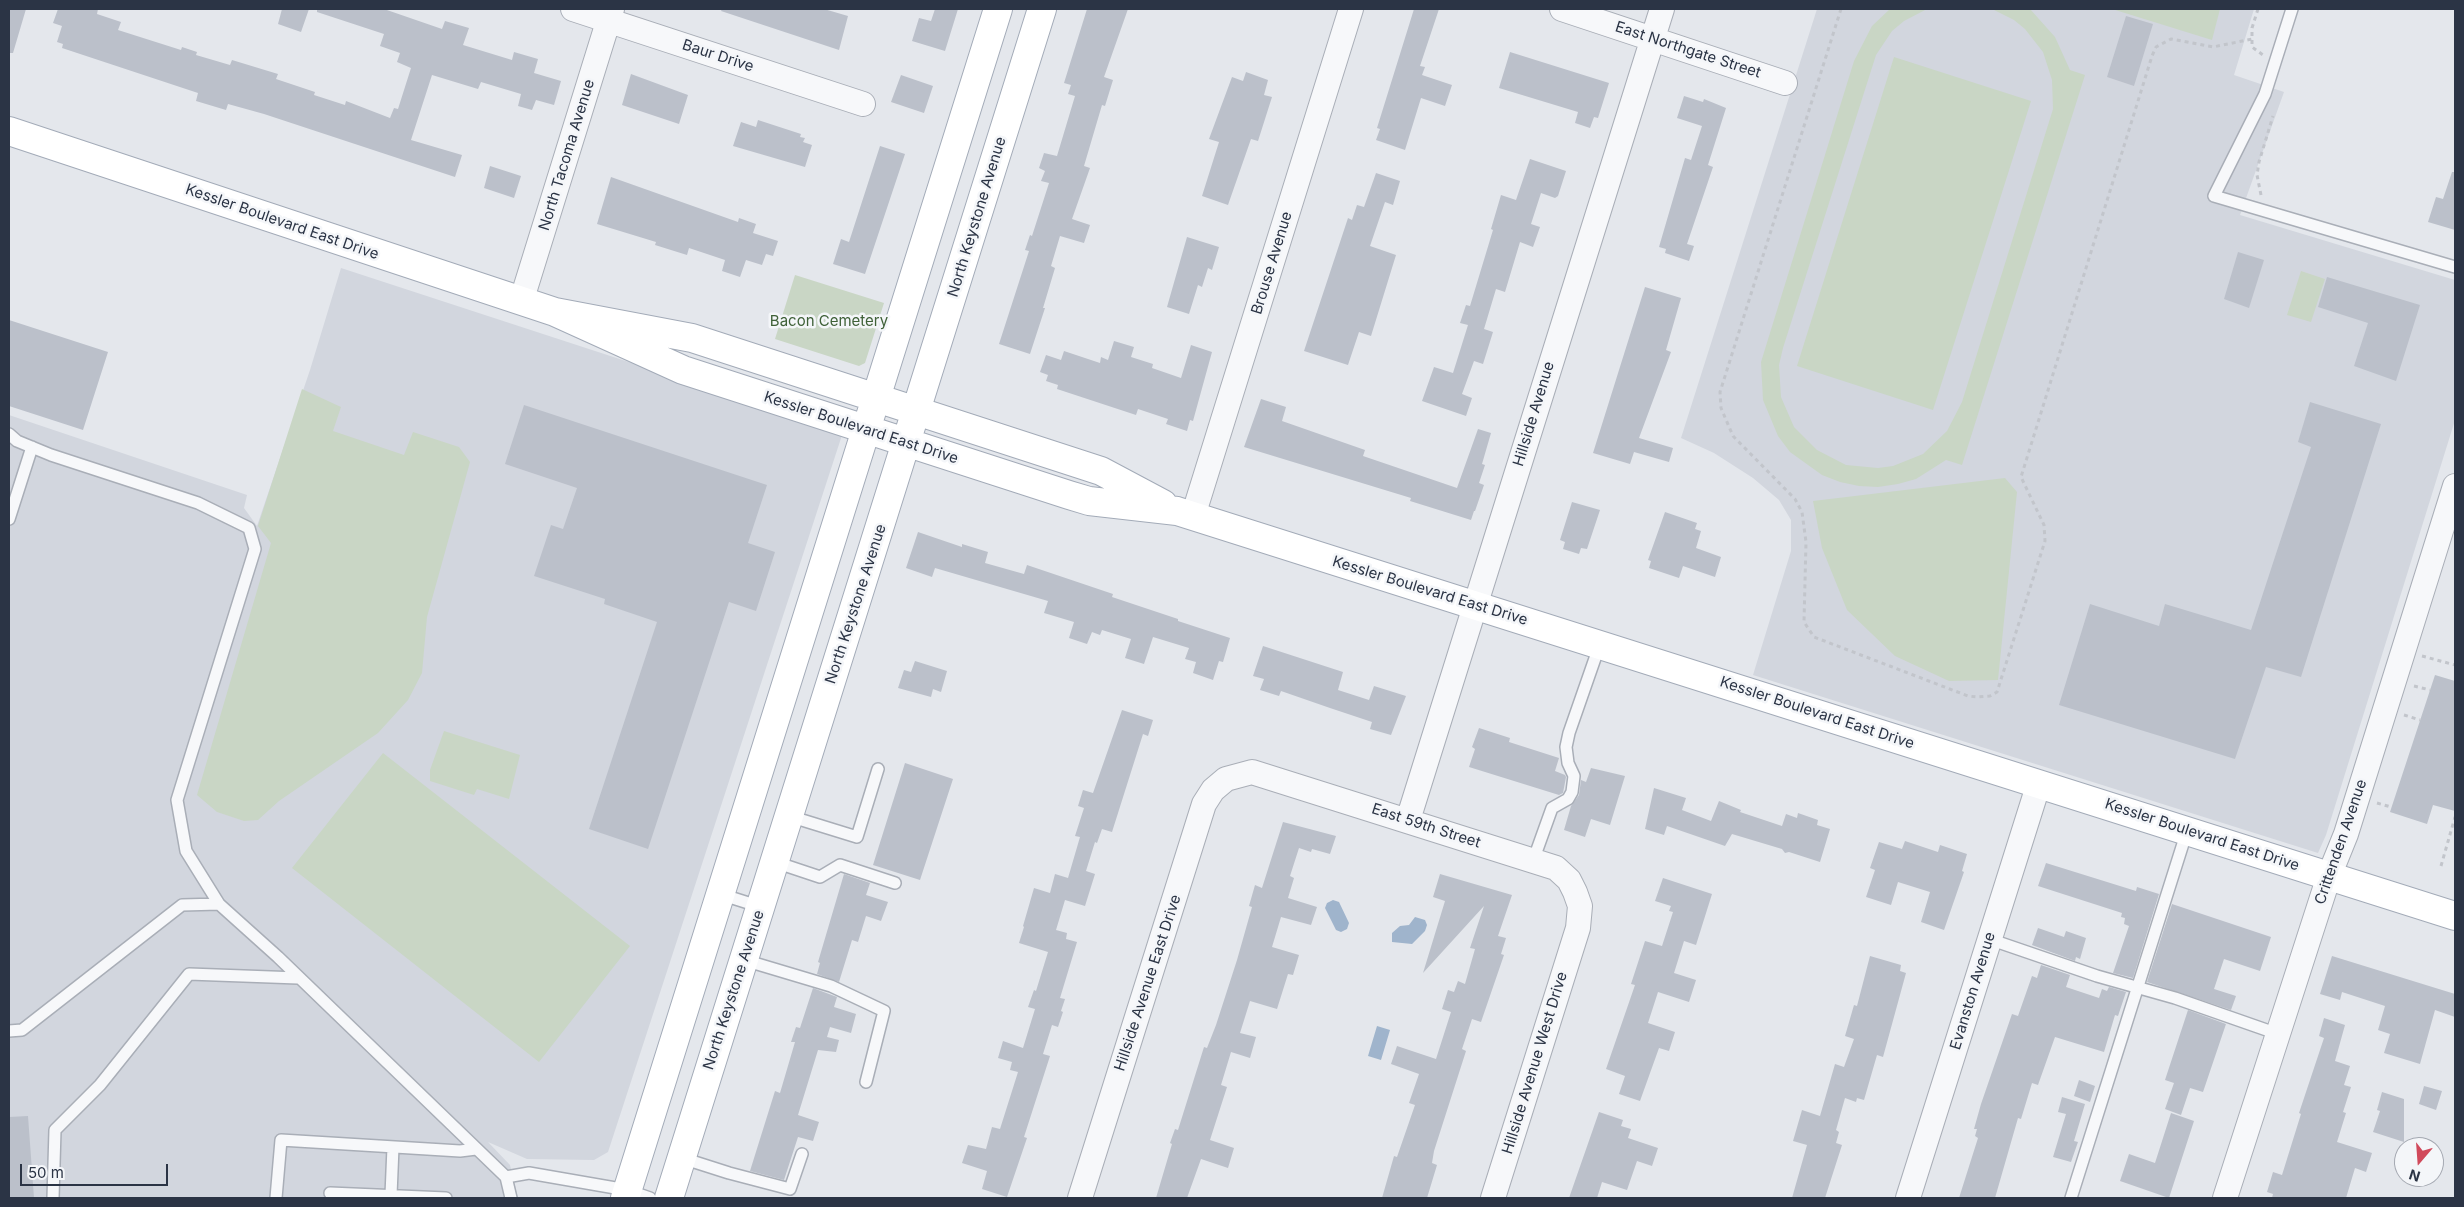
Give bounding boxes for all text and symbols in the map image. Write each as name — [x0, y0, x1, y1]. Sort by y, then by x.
street label: East Northgate Street — [1613, 18, 1763, 82]
street label: Baur Drive — [680, 36, 756, 76]
street label: North Tacoma Avenue — [535, 77, 599, 233]
street label: North Keystone Avenue — [944, 135, 1010, 299]
street label: Kessler Boulevard East Drive — [183, 180, 381, 264]
street label: Brouse Avenue — [1248, 209, 1296, 317]
park label: Bacon Cemetery — [770, 312, 888, 330]
street label: Hillside Avenue — [1510, 360, 1558, 468]
street label: Kessler Boulevard East Drive — [762, 388, 960, 468]
street label: North Keystone Avenue — [822, 522, 890, 686]
street label: Kessler Boulevard East Drive — [1330, 553, 1530, 629]
street label: Kessler Boulevard East Drive — [1718, 673, 1916, 753]
street label: Crittenden Avenue — [2311, 777, 2371, 907]
street label: Kessler Boulevard East Drive — [2103, 795, 2301, 875]
street label: East 59th Street — [1369, 800, 1483, 852]
street label: Hillside Avenue East Drive — [1111, 893, 1185, 1073]
street label: North Keystone Avenue — [700, 908, 768, 1072]
street label: Evanston Avenue — [1947, 930, 1999, 1052]
street label: Hillside Avenue West Drive — [1499, 970, 1571, 1156]
north arrow — [2394, 1137, 2444, 1187]
scale bar — [22, 1154, 170, 1186]
text: 50 m — [28, 1163, 64, 1182]
text: N — [2407, 1166, 2422, 1186]

